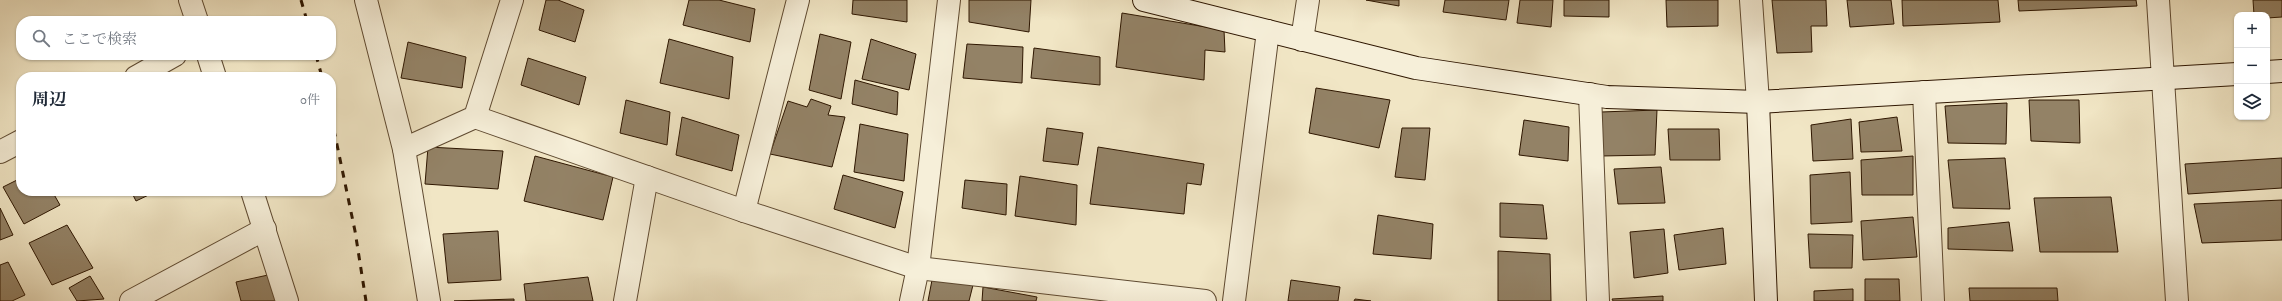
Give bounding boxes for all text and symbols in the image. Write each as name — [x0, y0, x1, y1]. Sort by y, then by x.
map controls — [2234, 12, 2270, 120]
button: + — [2234, 12, 2270, 48]
search box — [16, 16, 336, 60]
icon: search — [30, 27, 52, 49]
text: ここで検索 — [62, 30, 137, 49]
button: − — [2234, 48, 2270, 84]
button: layers — [2234, 84, 2270, 120]
text: 周辺 — [32, 89, 66, 111]
text: 0件 — [300, 92, 320, 108]

